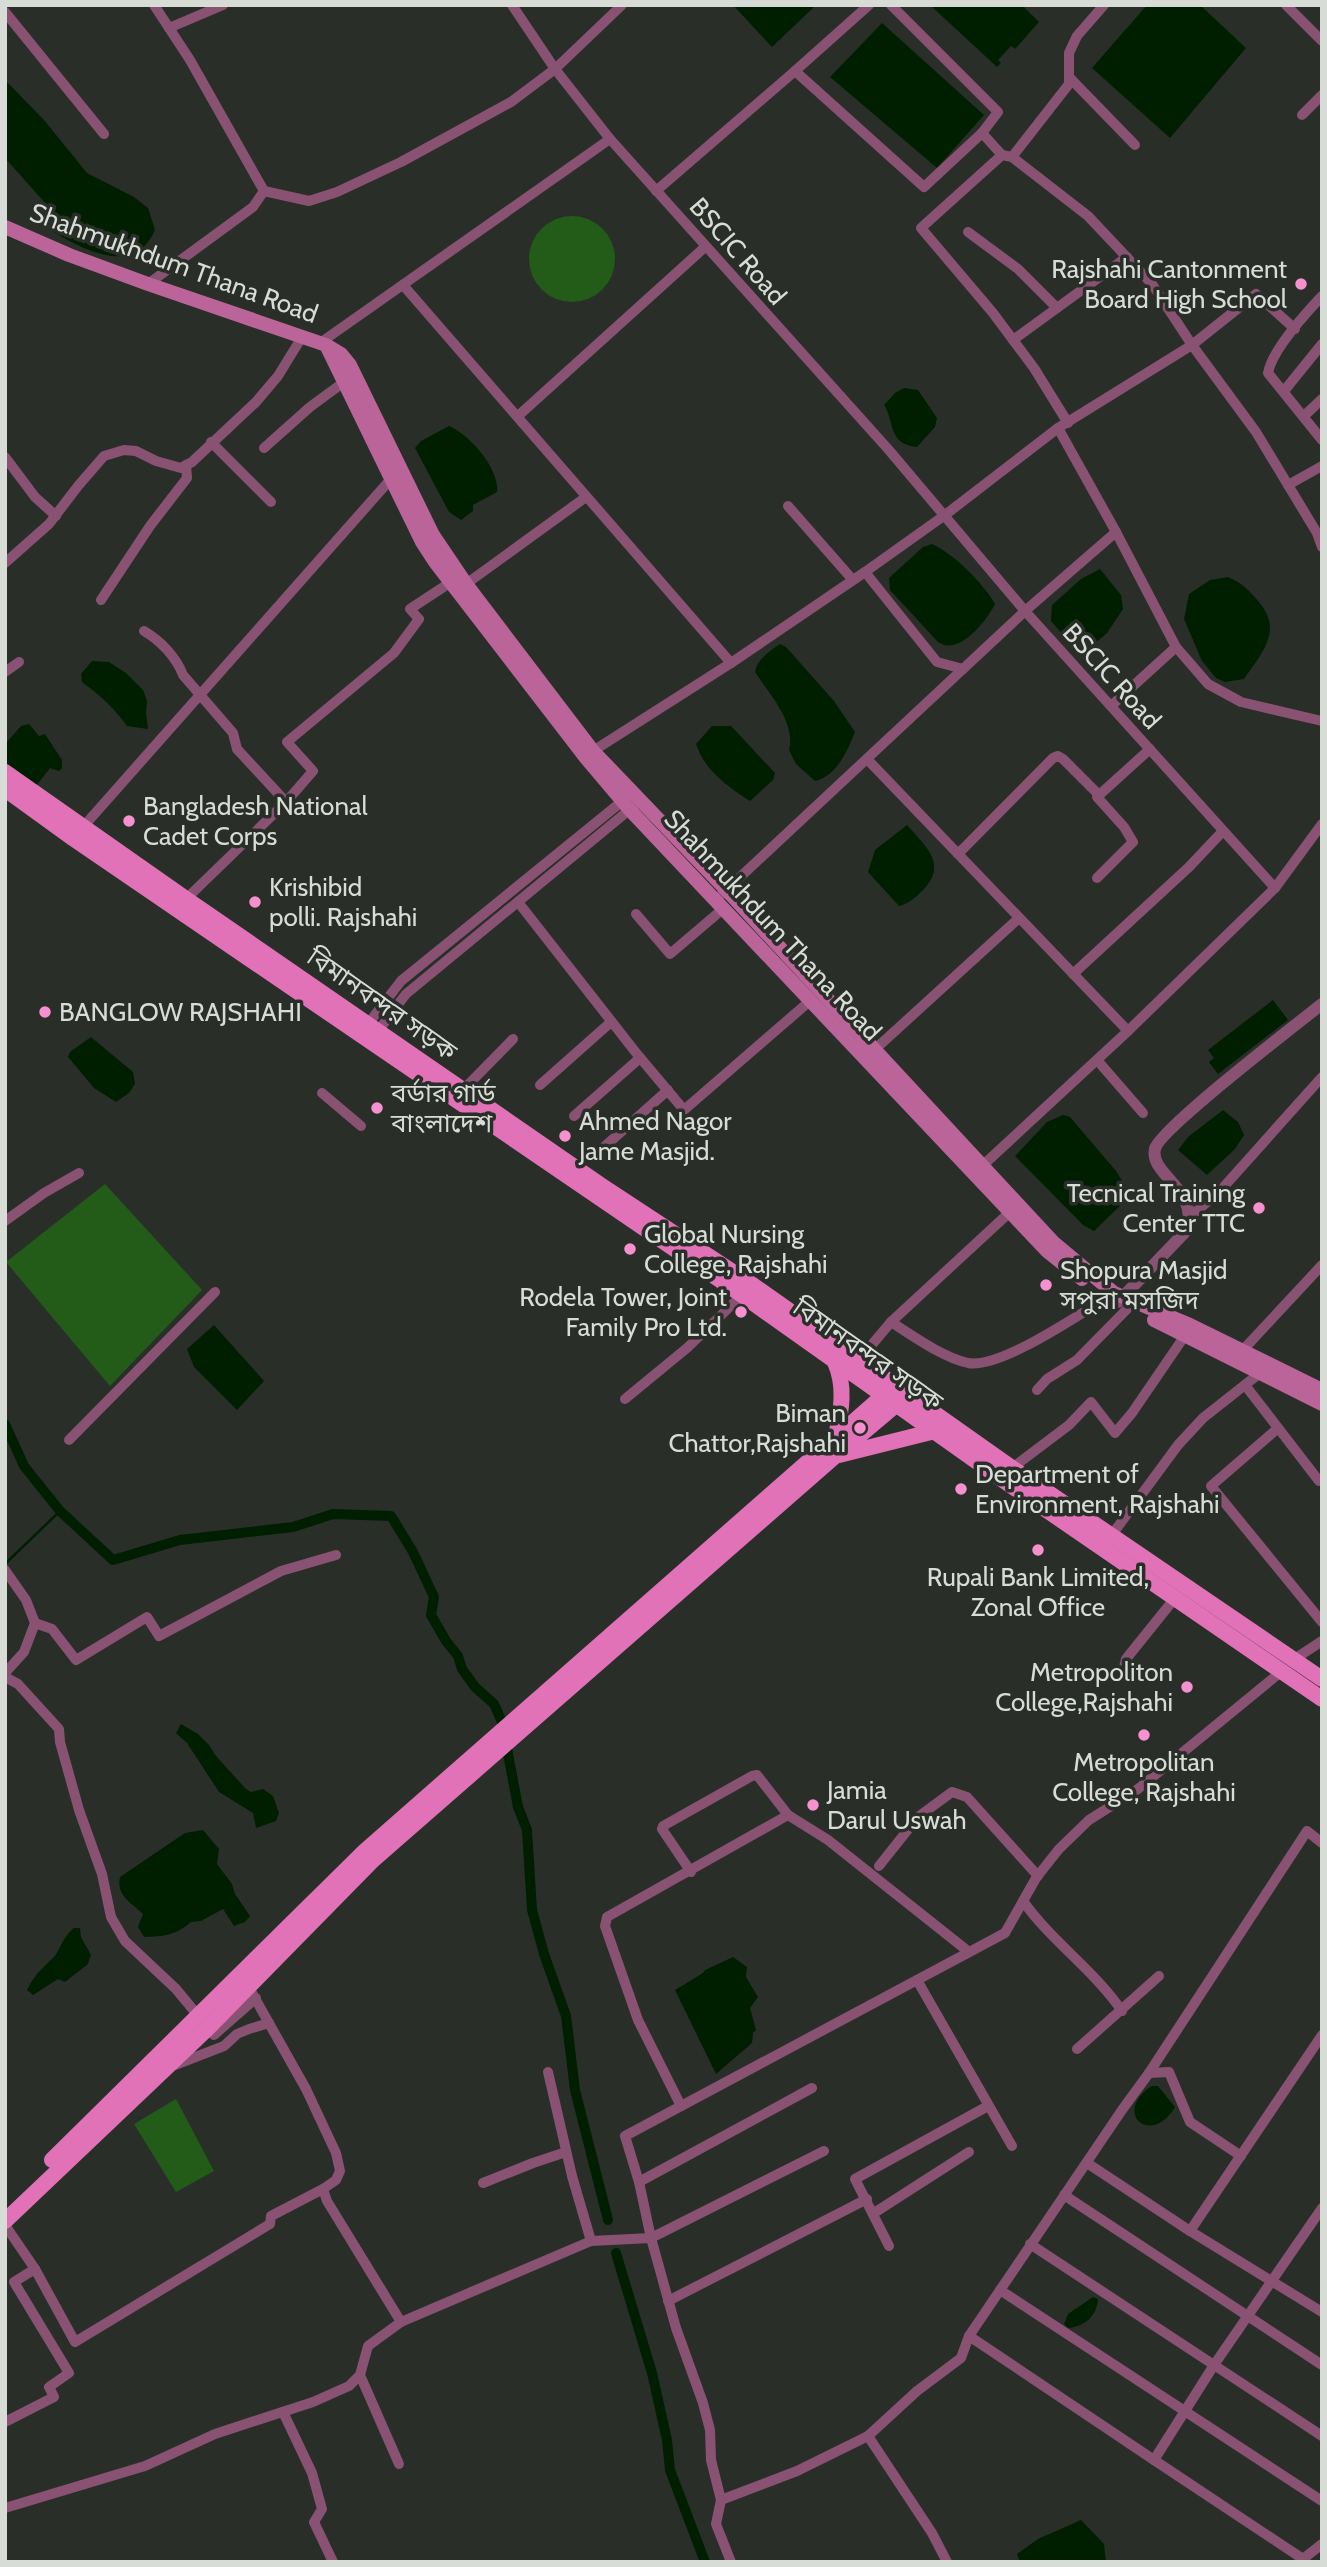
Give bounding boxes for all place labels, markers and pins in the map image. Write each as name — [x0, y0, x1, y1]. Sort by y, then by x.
place label: Rajshahi Cantonment Board High School — [1051, 253, 1287, 315]
marker: Rajshahi Cantonment Board High School — [1293, 276, 1309, 292]
place label: Bangladesh National Cadet Corps — [143, 790, 368, 852]
marker: Bangladesh National Cadet Corps — [121, 813, 137, 829]
place label: Krishibid polli. Rajshahi — [269, 871, 417, 933]
marker: Krishibid polli. Rajshahi — [247, 894, 263, 910]
place label: BANGLOW RAJSHAHI — [59, 996, 302, 1028]
marker: BANGLOW RAJSHAHI — [37, 1004, 53, 1020]
place label: বর্ডার গার্ড বাংলাদেশ — [390, 1077, 496, 1139]
marker: বর্ডার গার্ড বাংলাদেশ — [369, 1100, 385, 1116]
place label: Ahmed Nagor Jame Masjid. — [578, 1105, 732, 1167]
marker: Ahmed Nagor Jame Masjid. — [557, 1128, 573, 1144]
place label: Tecnical Training Center TTC — [1067, 1177, 1246, 1239]
marker: Tecnical Training Center TTC — [1251, 1200, 1267, 1216]
place label: Global Nursing College, Rajshahi — [644, 1218, 828, 1280]
marker: Global Nursing College, Rajshahi — [622, 1241, 638, 1257]
place label: Shopura Masjid সপুরা মসজিদ — [1059, 1254, 1228, 1316]
marker: Shopura Masjid সপুরা মসজিদ — [1038, 1277, 1054, 1293]
place label: Rodela Tower, Joint Family Pro Ltd. — [519, 1281, 727, 1343]
marker: Rodela Tower, Joint Family Pro Ltd. — [733, 1304, 749, 1320]
place label: Biman Chattor,Rajshahi — [668, 1397, 846, 1459]
marker: Biman Chattor,Rajshahi — [852, 1420, 868, 1436]
place label: Department of Environment, Rajshahi — [975, 1458, 1220, 1520]
marker: Department of Environment, Rajshahi — [953, 1481, 969, 1497]
marker: Rupali Bank Limited, Zonal Office — [1030, 1542, 1046, 1558]
place label: Rupali Bank Limited, Zonal Office — [927, 1561, 1149, 1623]
place label: Metropoliton College,Rajshahi — [995, 1656, 1173, 1718]
marker: Metropoliton College,Rajshahi — [1179, 1679, 1195, 1695]
marker: Metropolitan College, Rajshahi — [1136, 1727, 1152, 1743]
place label: Metropolitan College, Rajshahi — [1052, 1746, 1236, 1808]
place label: Jamia Darul Uswah — [826, 1774, 967, 1836]
marker: Jamia Darul Uswah — [805, 1797, 821, 1813]

